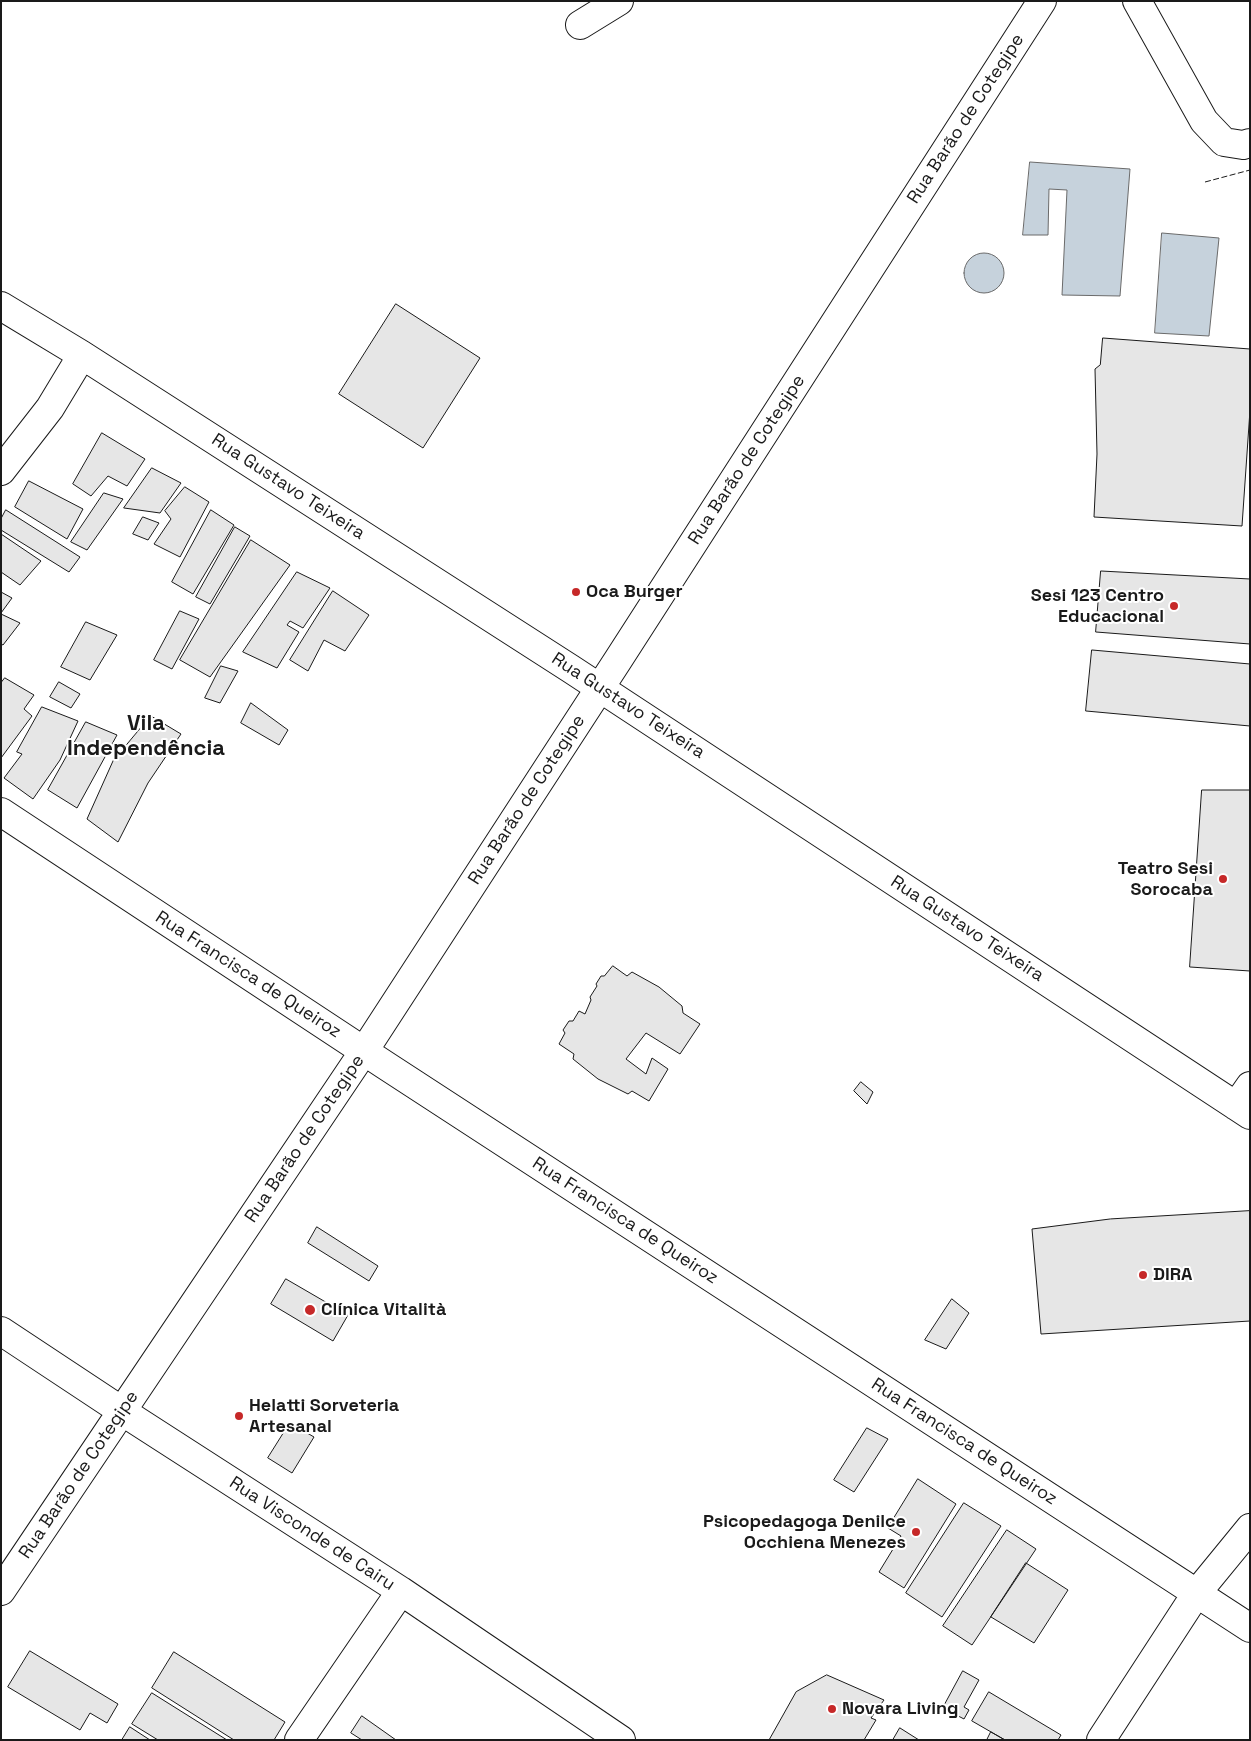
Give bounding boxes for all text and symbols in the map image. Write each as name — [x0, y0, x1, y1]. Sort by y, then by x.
street label: Rua Barão de Cotegipe — [903, 30, 1029, 208]
street label: Rua Barão de Cotegipe — [684, 371, 810, 549]
street label: Rua Gustavo Teixeira — [207, 429, 369, 545]
place label: Oca Burger — [586, 581, 683, 603]
place label: Sesi 123 Centro Educacional — [1031, 585, 1164, 628]
marker: Oca Burger — [570, 586, 582, 598]
marker: Sesi 123 Centro Educacional — [1168, 600, 1180, 612]
street label: Rua Gustavo Teixeira — [547, 648, 709, 764]
district label: Vila Independência — [67, 711, 225, 762]
street label: Rua Barão de Cotegipe — [464, 711, 590, 889]
place label: Teatro Sesi Sorocaba — [1118, 858, 1213, 901]
street label: Rua Gustavo Teixeira — [886, 871, 1048, 987]
marker: Teatro Sesi Sorocaba — [1217, 873, 1229, 885]
street label: Rua Francisca de Queiroz — [151, 907, 345, 1043]
street label: Rua Barão de Cotegipe — [241, 1051, 369, 1227]
street label: Rua Francisca de Queiroz — [528, 1153, 722, 1289]
place label: DIRA — [1153, 1264, 1193, 1286]
marker: DIRA — [1137, 1269, 1149, 1281]
place label: Clínica Vitalità — [321, 1299, 446, 1321]
marker: Clínica Vitalità — [303, 1303, 317, 1317]
street label: Rua Francisca de Queiroz — [867, 1374, 1061, 1510]
street label: Rua Barão de Cotegipe — [15, 1387, 143, 1563]
place label: Helatti Sorveteria Artesanal — [249, 1395, 399, 1438]
marker: Helatti Sorveteria Artesanal — [233, 1410, 245, 1422]
street label: Rua Visconde de Cairu — [225, 1472, 399, 1596]
place label: Psicopedagoga Denilce Occhiena Menezes — [703, 1511, 906, 1554]
marker: Psicopedagoga Denilce Occhiena Menezes — [910, 1526, 922, 1538]
place label: Novara Living — [842, 1698, 959, 1720]
marker: Novara Living — [826, 1703, 838, 1715]

